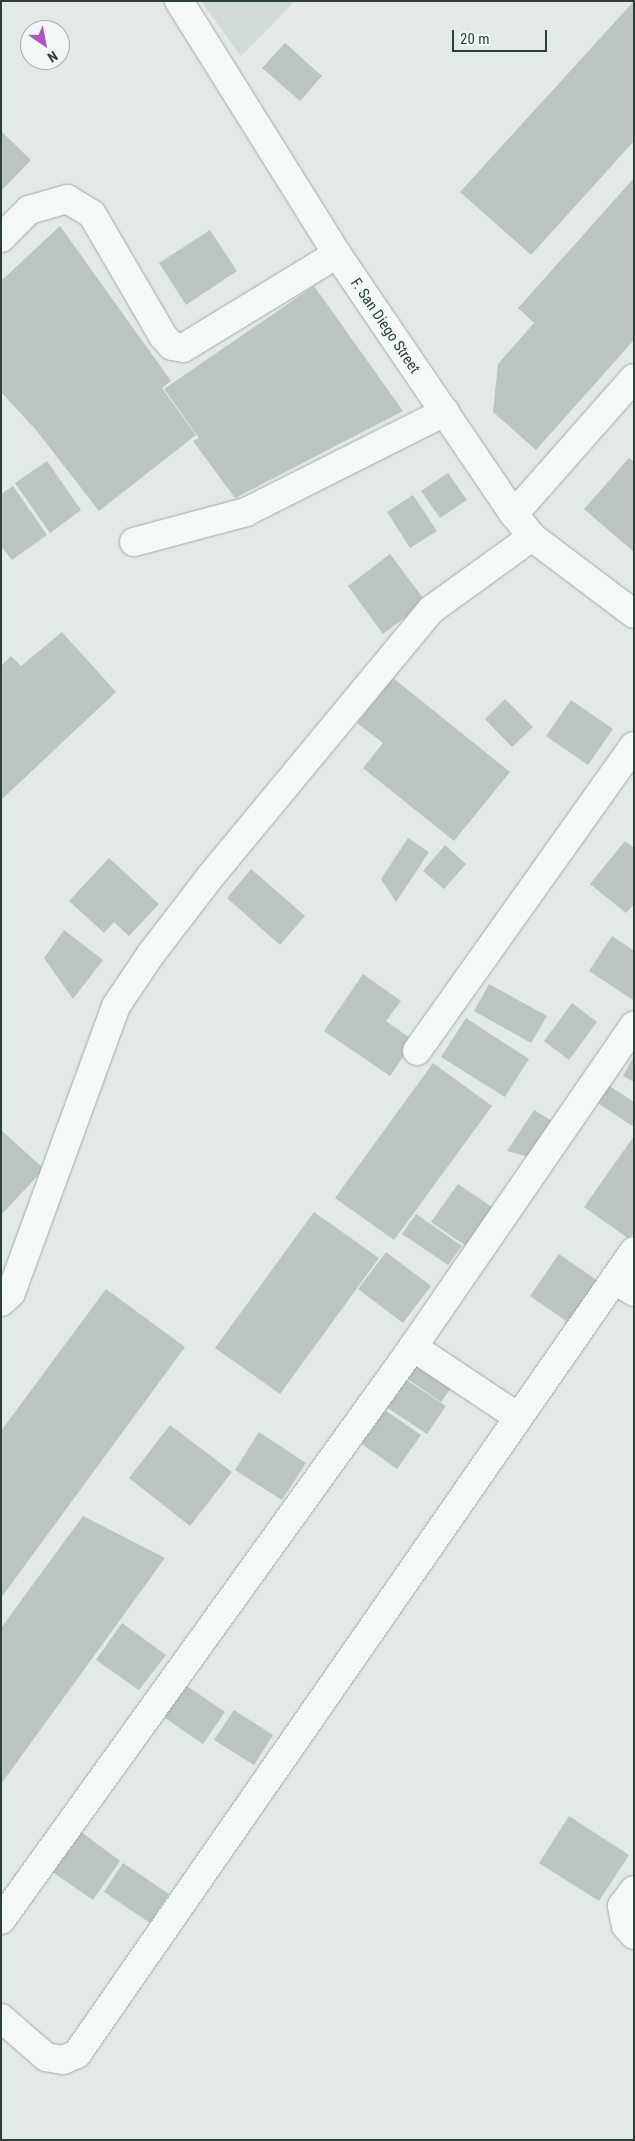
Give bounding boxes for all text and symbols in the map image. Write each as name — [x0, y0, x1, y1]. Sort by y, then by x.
north arrow — [20, 20, 70, 70]
scale bar — [455, 20, 550, 52]
text: 20 m — [460, 30, 490, 48]
text: N — [45, 48, 61, 66]
street label: F. San Diego Street — [346, 275, 424, 377]

